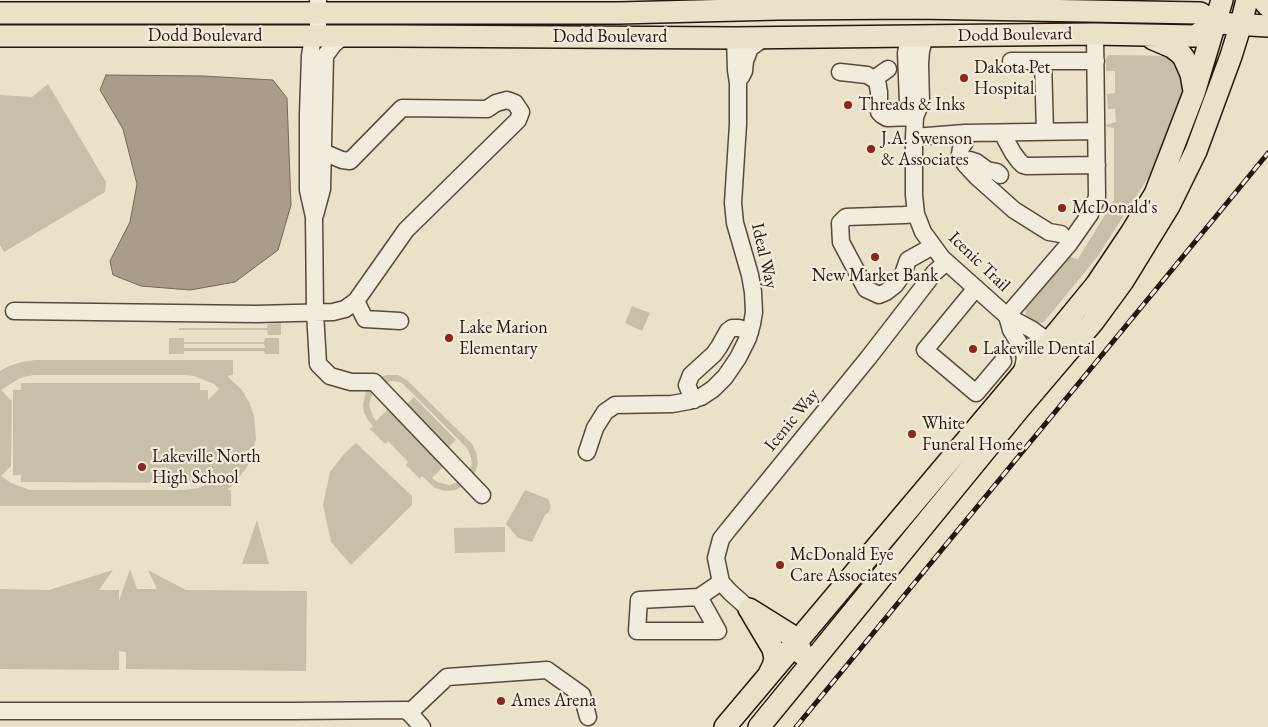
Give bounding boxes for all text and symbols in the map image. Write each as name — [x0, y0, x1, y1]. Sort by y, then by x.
street label: Dodd Boulevard — [958, 23, 1072, 47]
street label: Dodd Boulevard — [148, 25, 262, 47]
street label: Dodd Boulevard — [553, 26, 667, 48]
place label: Dakota Pet Hospital — [974, 57, 1050, 100]
marker: Dakota Pet Hospital — [958, 72, 970, 84]
place label: Threads & Inks — [858, 94, 965, 116]
marker: Threads & Inks — [842, 99, 854, 111]
place label: J.A. Swenson & Associates — [881, 128, 972, 170]
marker: J.A. Swenson & Associates — [865, 143, 877, 155]
place label: McDonald's — [1072, 197, 1157, 219]
marker: McDonald's — [1056, 202, 1068, 214]
street label: Ideal Way — [746, 221, 782, 291]
street label: Icenic Trail — [944, 227, 1014, 297]
marker: New Market Bank — [869, 251, 881, 263]
place label: New Market Bank — [812, 265, 938, 287]
place label: Lake Marion Elementary — [459, 317, 548, 359]
marker: Lake Marion Elementary — [443, 332, 455, 344]
place label: Lakeville Dental — [983, 338, 1095, 360]
marker: Lakeville Dental — [967, 343, 979, 355]
street label: Icenic Way — [760, 384, 824, 456]
place label: White Funeral Home — [922, 413, 1023, 456]
marker: White Funeral Home — [906, 428, 918, 440]
place label: Lakeville North High School — [152, 446, 261, 488]
marker: Lakeville North High School — [136, 461, 148, 473]
place label: McDonald Eye Care Associates — [790, 544, 897, 586]
marker: McDonald Eye Care Associates — [774, 559, 786, 571]
place label: Ames Arena — [511, 690, 596, 712]
marker: Ames Arena — [495, 695, 507, 707]

